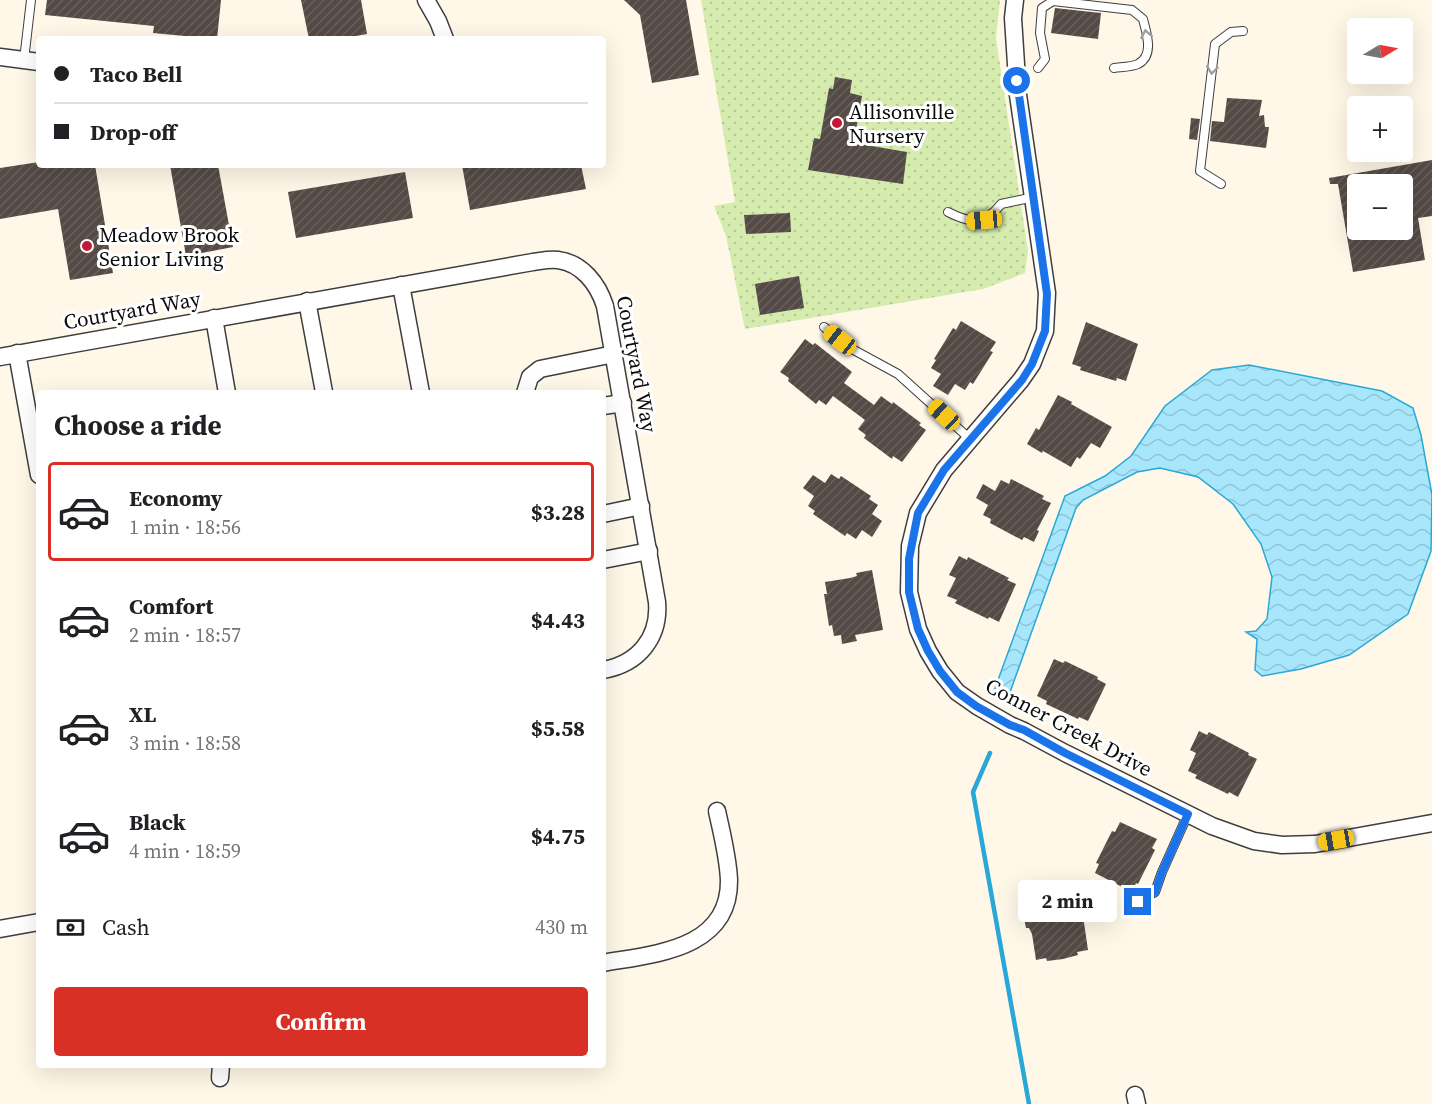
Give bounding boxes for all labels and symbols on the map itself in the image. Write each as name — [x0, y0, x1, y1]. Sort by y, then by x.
north arrow — [1347, 18, 1413, 84]
one-way arrow — [1140, 29, 1153, 39]
one-way arrow — [1206, 65, 1218, 75]
route start — [1003, 67, 1030, 94]
place label: Allisonville Nursery — [849, 97, 955, 150]
marker: Allisonville Nursery — [830, 116, 844, 130]
car — [965, 209, 1003, 231]
place label: Meadow Brook Senior Living — [99, 220, 240, 273]
marker: Meadow Brook Senior Living — [80, 239, 94, 253]
street label: Courtyard Way — [61, 284, 203, 336]
street label: Courtyard Way — [610, 293, 665, 435]
car — [820, 322, 860, 358]
car — [925, 396, 963, 434]
street label: Conner Creek Drive — [981, 671, 1157, 783]
car — [1317, 828, 1355, 852]
callout: 2 min — [1018, 881, 1117, 923]
route end — [1124, 888, 1151, 915]

